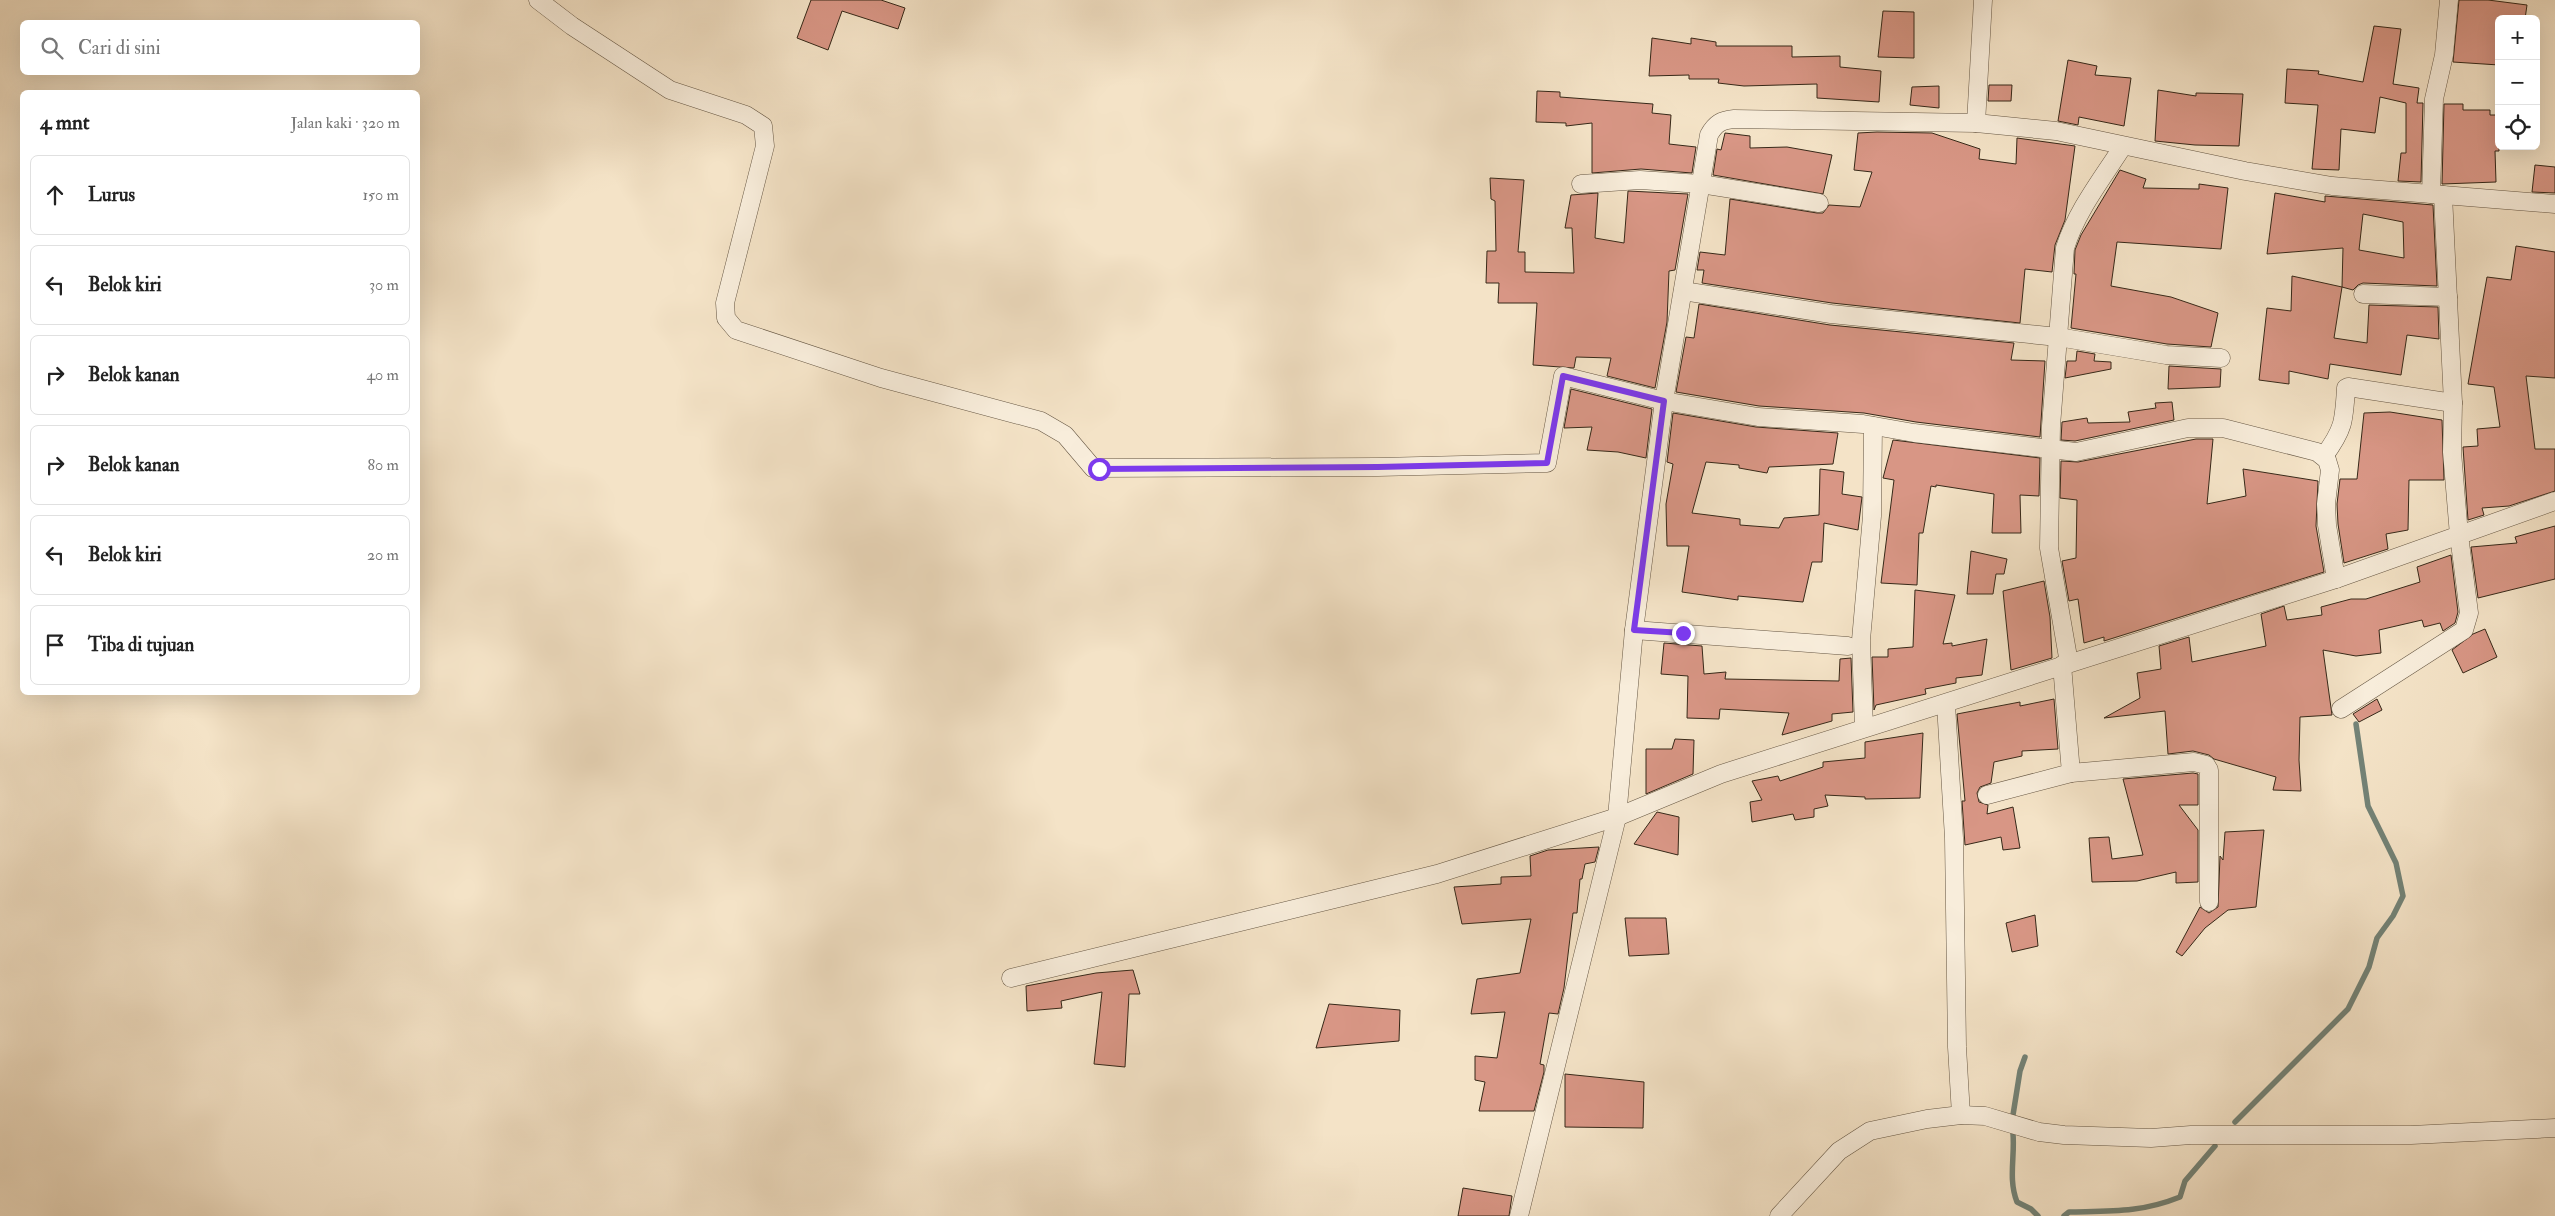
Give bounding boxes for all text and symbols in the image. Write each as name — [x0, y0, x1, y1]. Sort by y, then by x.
map controls — [2495, 15, 2540, 150]
button: + — [2495, 15, 2540, 60]
search box — [20, 20, 420, 75]
icon: search — [38, 34, 66, 62]
text: Cari di sini — [78, 36, 161, 60]
button: − — [2495, 60, 2540, 105]
button: locate — [2495, 105, 2540, 150]
text: 4 mnt — [40, 109, 90, 136]
text: Jalan kaki · 320 m — [291, 113, 400, 133]
icon: ahead — [41, 181, 69, 209]
text: Lurus — [88, 183, 135, 207]
text: 150 m — [362, 185, 399, 205]
icon: left — [41, 271, 69, 299]
text: Belok kiri — [88, 273, 162, 297]
text: 30 m — [369, 275, 399, 295]
icon: right — [41, 361, 69, 389]
text: Belok kanan — [88, 363, 179, 387]
text: 40 m — [366, 365, 399, 385]
icon: right — [41, 451, 69, 479]
text: Belok kanan — [88, 453, 179, 477]
text: 80 m — [368, 455, 399, 475]
route start — [1088, 458, 1111, 481]
icon: left — [41, 541, 69, 569]
text: Belok kiri — [88, 543, 162, 567]
text: 20 m — [367, 545, 399, 565]
route end — [1672, 622, 1695, 645]
icon: arrive — [41, 631, 69, 659]
text: Tiba di tujuan — [88, 633, 194, 657]

